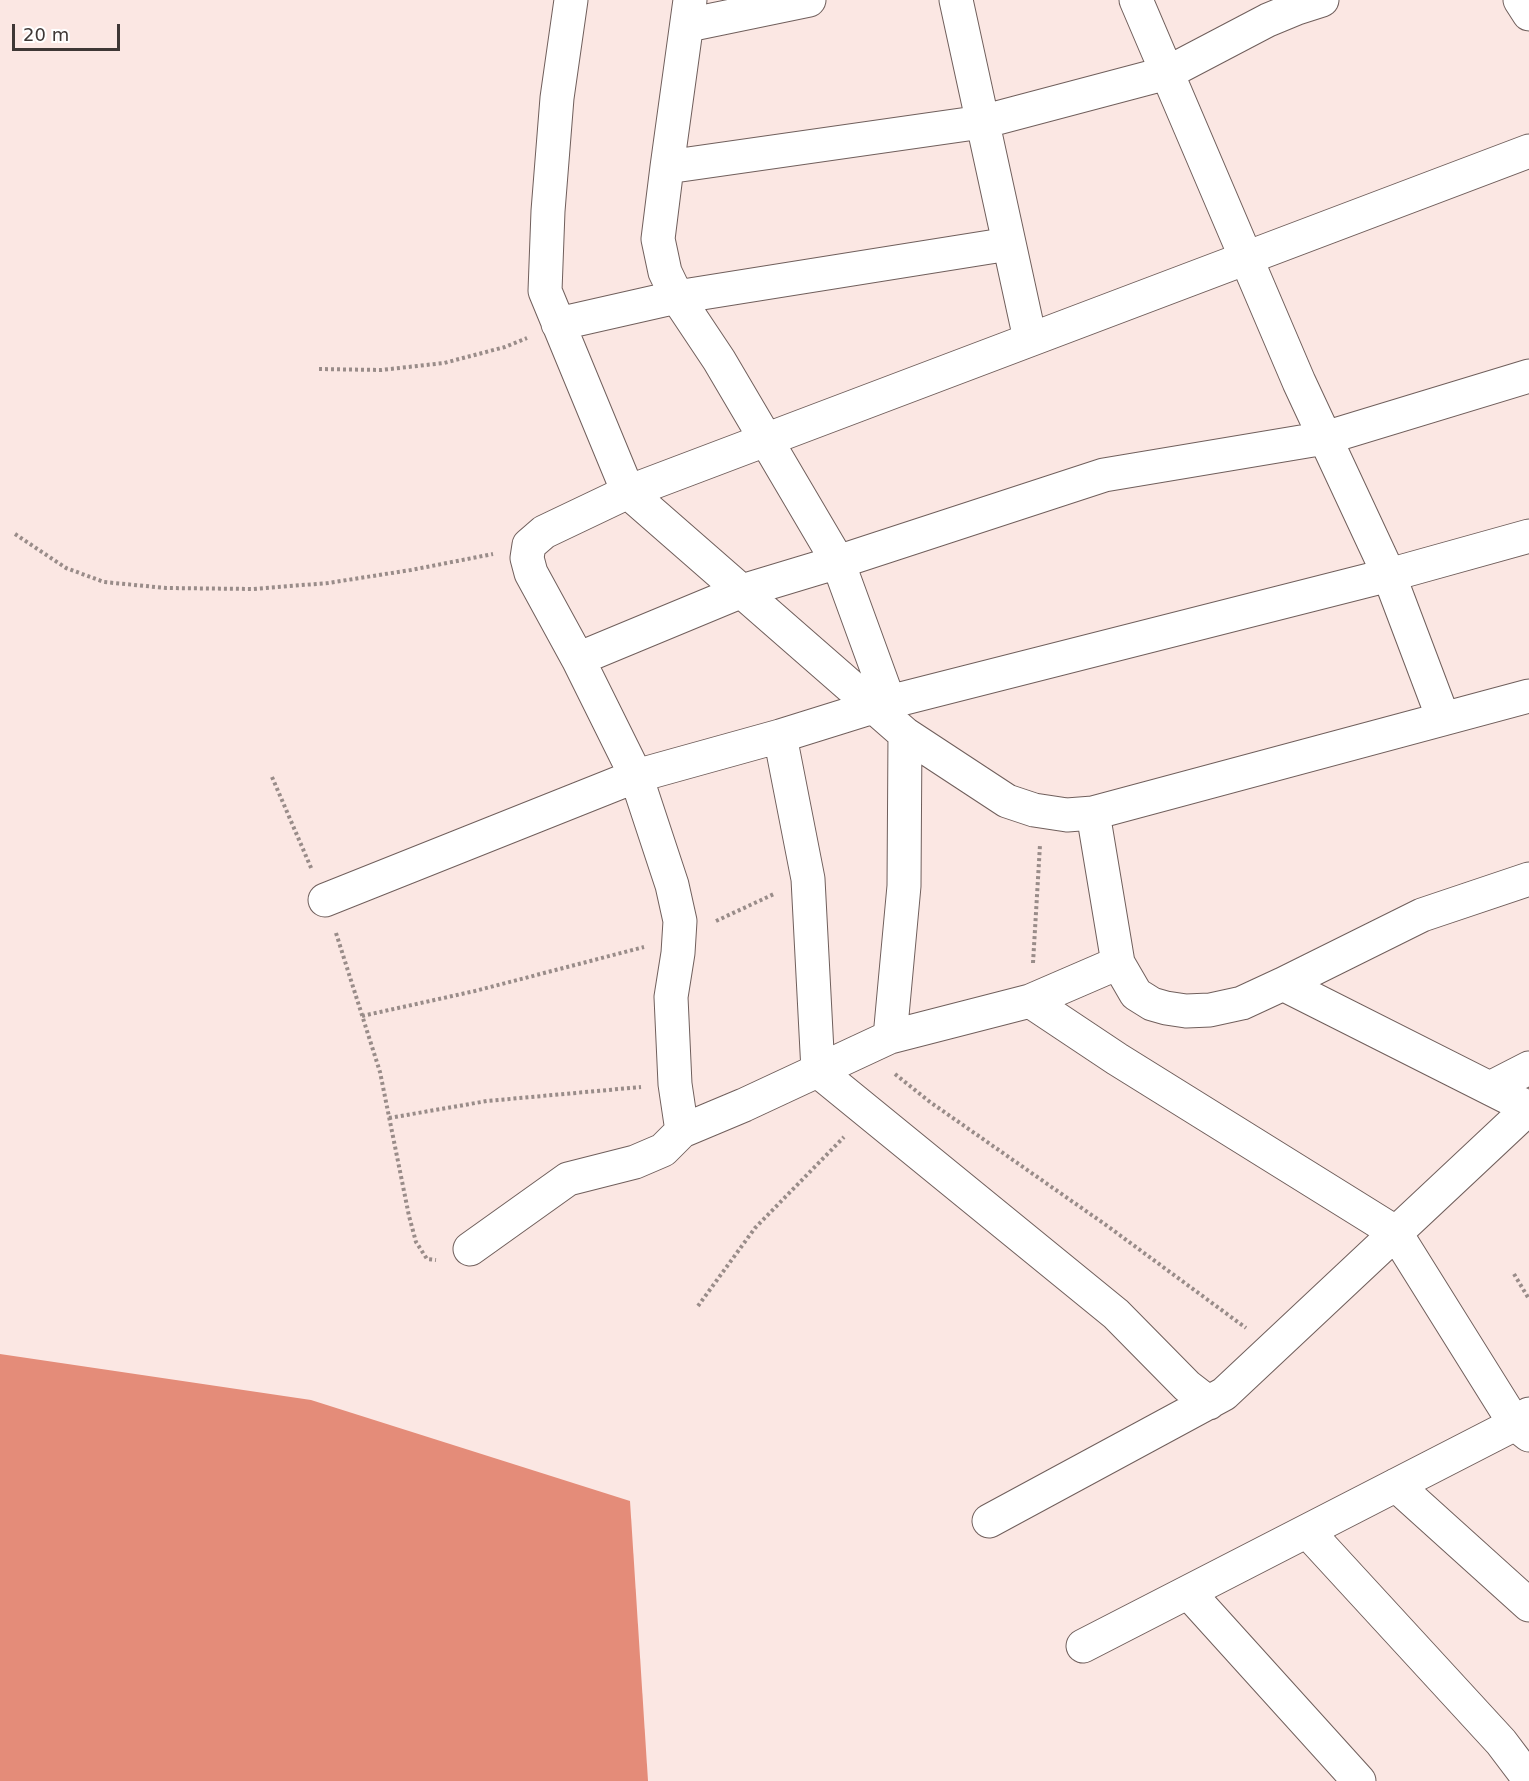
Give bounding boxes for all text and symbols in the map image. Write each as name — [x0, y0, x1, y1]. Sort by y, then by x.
scale bar — [15, 12, 123, 50]
text: 20 m — [23, 24, 69, 45]

